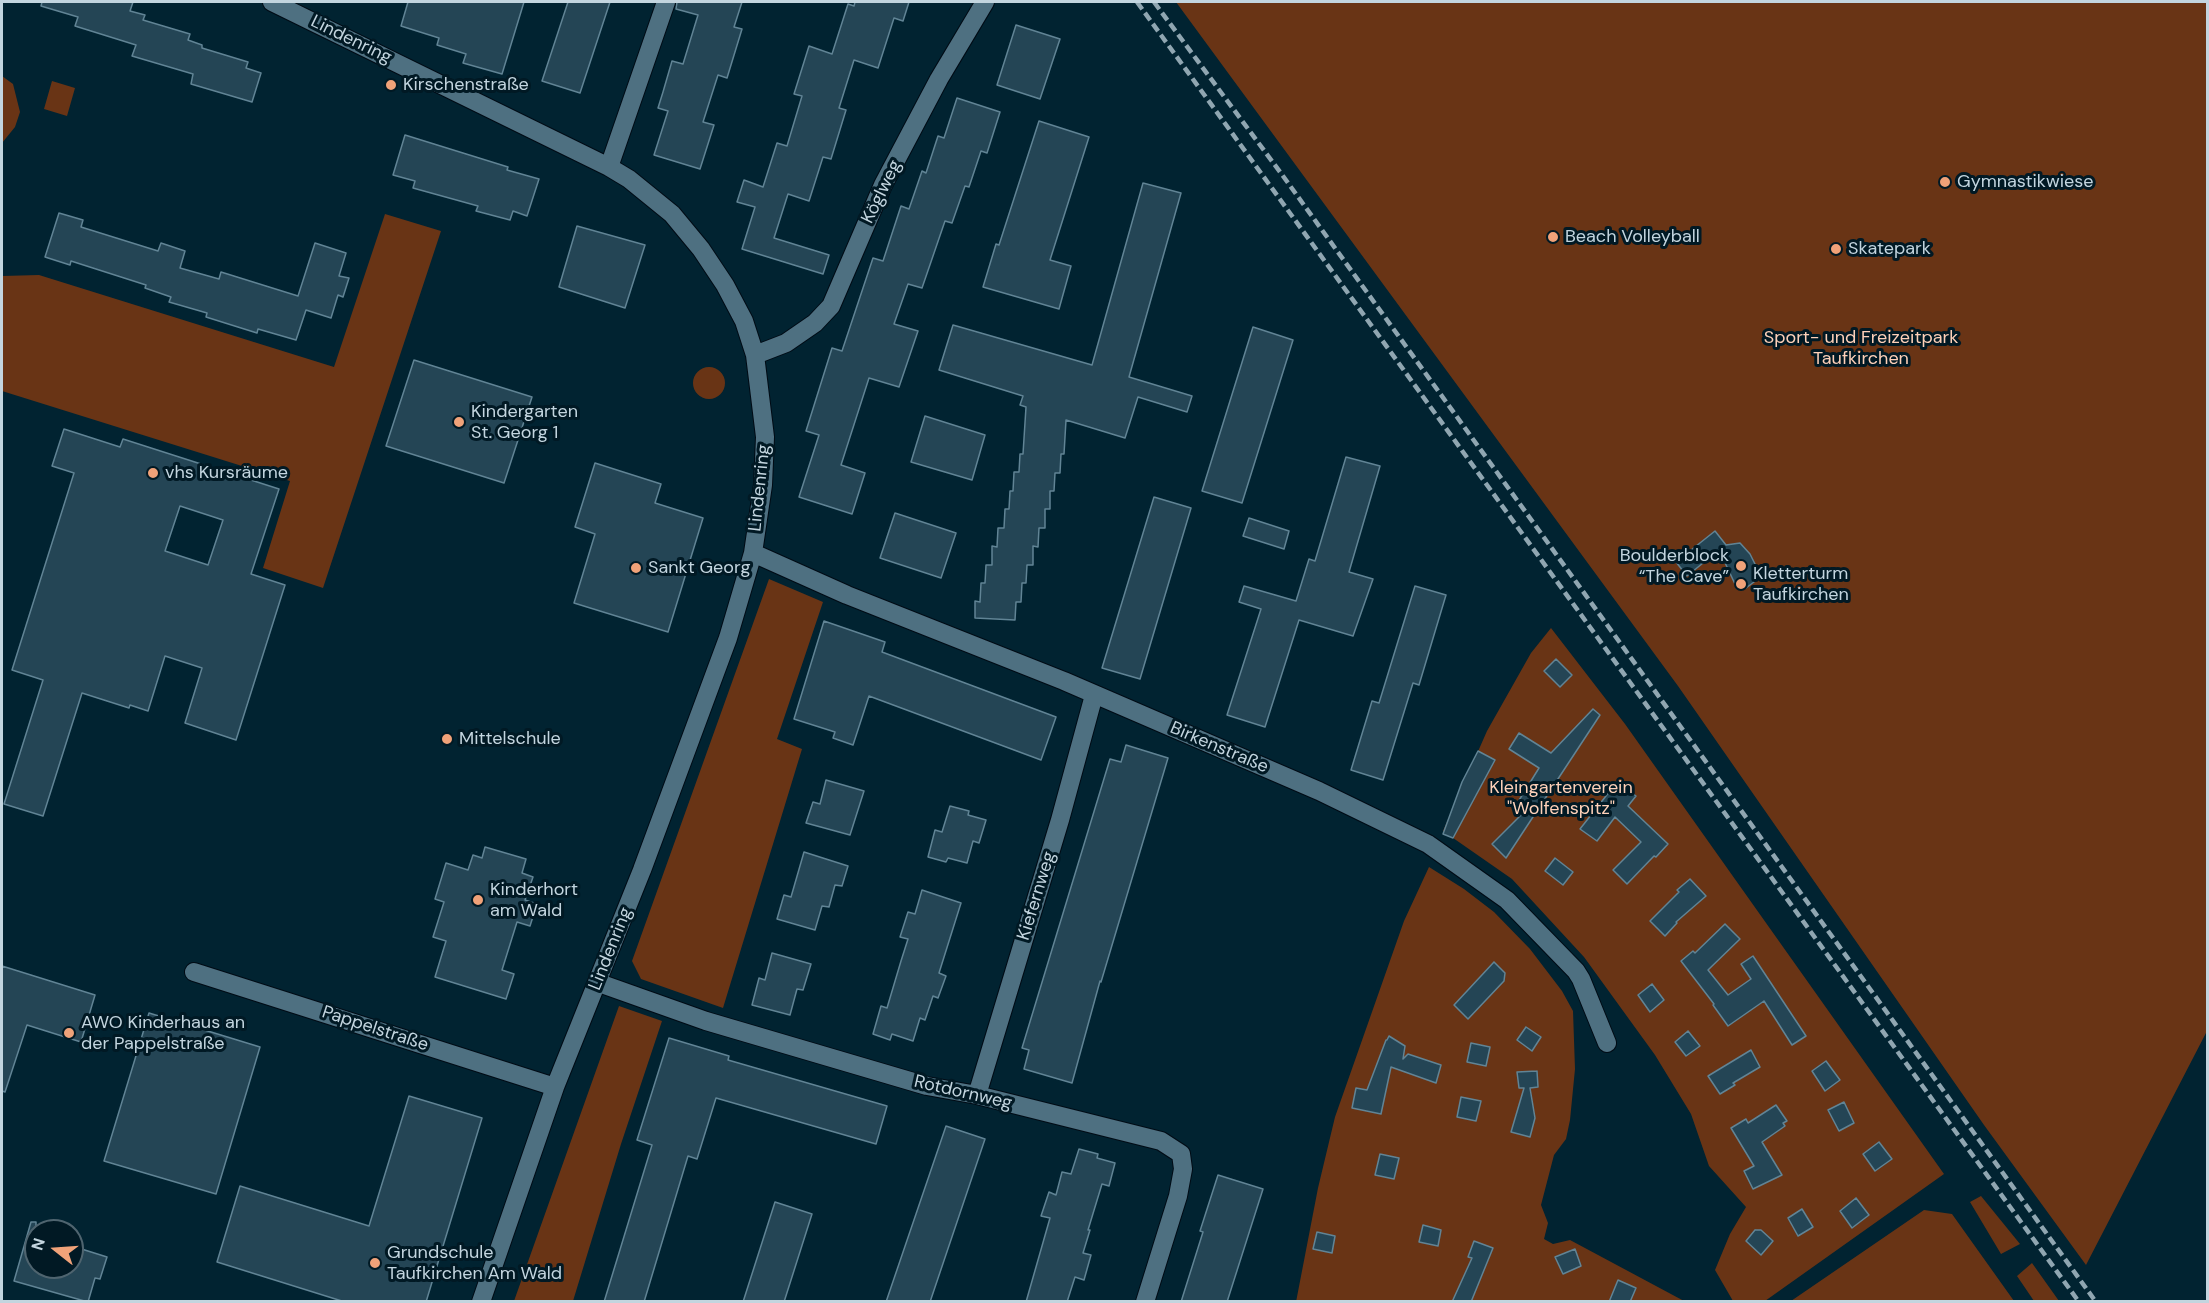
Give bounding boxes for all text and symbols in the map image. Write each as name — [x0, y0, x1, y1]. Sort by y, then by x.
street label: Lindenring — [307, 11, 395, 69]
place label: Kirschenstraße — [403, 74, 529, 96]
marker: Kirschenstraße — [384, 78, 398, 92]
street label: Köglweg — [857, 157, 907, 227]
place label: Gymnastikwiese — [1957, 171, 2093, 193]
marker: Gymnastikwiese — [1938, 175, 1952, 189]
place label: Beach Volleyball — [1565, 226, 1700, 248]
marker: Beach Volleyball — [1546, 230, 1560, 244]
place label: Skatepark — [1848, 238, 1931, 260]
marker: Skatepark — [1829, 242, 1843, 256]
park label: Sport- und Freizeitpark Taufkirchen — [1764, 327, 1958, 370]
place label: Kindergarten St. Georg 1 — [471, 401, 578, 444]
marker: Kindergarten St. Georg 1 — [452, 415, 466, 429]
street label: Lindenring — [745, 443, 775, 533]
place label: vhs Kursräume — [165, 462, 288, 484]
marker: vhs Kursräume — [146, 466, 160, 480]
place label: Boulderblock “The Cave” — [1620, 545, 1729, 588]
place label: Sankt Georg — [648, 557, 751, 579]
marker: Boulderblock “The Cave” — [1734, 559, 1748, 573]
marker: Sankt Georg — [629, 561, 643, 575]
place label: Kletterturm Taufkirchen — [1753, 563, 1849, 606]
marker: Kletterturm Taufkirchen — [1734, 577, 1748, 591]
street label: Birkenstraße — [1167, 718, 1271, 778]
place label: Mittelschule — [459, 728, 561, 750]
marker: Mittelschule — [440, 732, 454, 746]
park label: Kleingartenverein "Wolfenspitz" — [1489, 777, 1633, 820]
street label: Kiefernweg — [1013, 849, 1061, 943]
place label: Kinderhort am Wald — [490, 879, 578, 922]
marker: Kinderhort am Wald — [471, 893, 485, 907]
street label: Lindenring — [585, 904, 637, 994]
street label: Pappelstraße — [319, 1002, 431, 1056]
place label: AWO Kinderhaus an der Pappelstraße — [81, 1012, 245, 1054]
marker: AWO Kinderhaus an der Pappelstraße — [62, 1026, 76, 1040]
street label: Rotdornweg — [912, 1071, 1014, 1115]
north arrow — [24, 1219, 84, 1279]
text: N — [26, 1236, 50, 1253]
place label: Grundschule Taufkirchen Am Wald — [387, 1242, 562, 1284]
marker: Grundschule Taufkirchen Am Wald — [368, 1256, 382, 1270]

